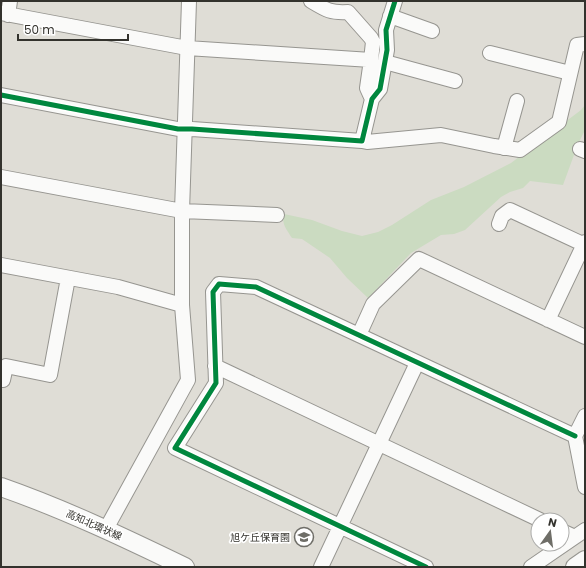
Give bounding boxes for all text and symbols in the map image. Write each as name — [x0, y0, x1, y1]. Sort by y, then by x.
scale bar — [18, 16, 128, 42]
text: 50 m — [24, 21, 55, 38]
street label: 高知北環状線 — [64, 506, 124, 544]
north arrow — [530, 512, 570, 552]
text: N — [546, 514, 558, 531]
school or university icon: 旭ケ丘保育園 — [293, 526, 315, 548]
place label: 旭ケ丘保育園 — [230, 530, 290, 545]

